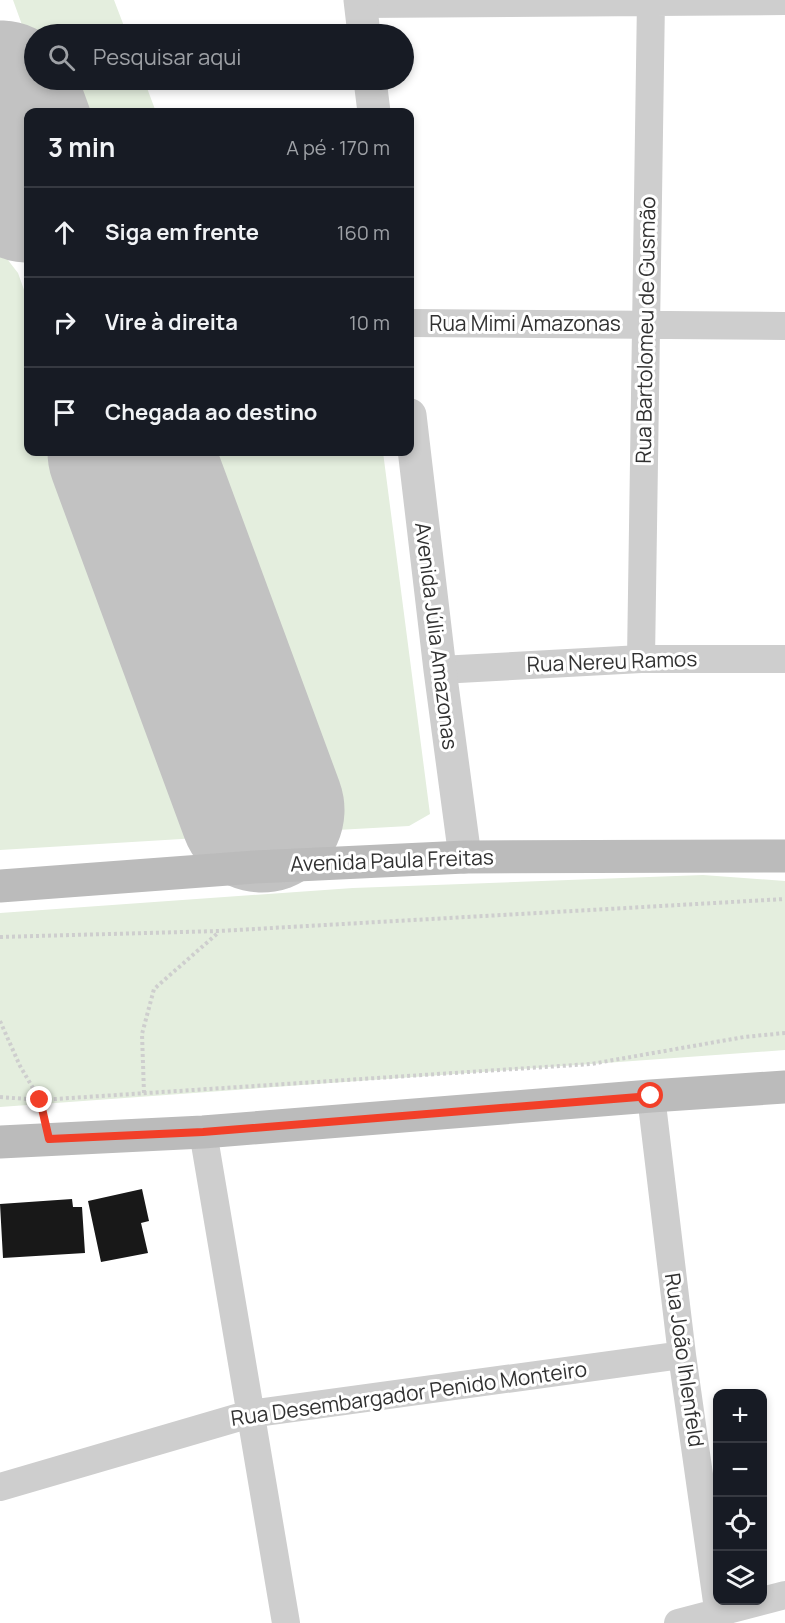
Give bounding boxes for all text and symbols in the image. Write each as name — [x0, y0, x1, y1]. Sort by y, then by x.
search box — [24, 24, 414, 90]
icon: search — [45, 41, 78, 74]
text: Pesquisar aqui — [93, 42, 241, 72]
text: 3 min — [48, 129, 115, 165]
text: A pé · 170 m — [286, 134, 390, 161]
street label: Rua Bartolomeu de Gusmão — [629, 196, 661, 464]
icon: ahead — [48, 216, 81, 249]
text: Siga em frente — [105, 217, 259, 247]
text: 160 m — [337, 219, 390, 246]
icon: right — [48, 306, 81, 339]
text: Vire à direita — [105, 307, 238, 337]
text: 10 m — [349, 309, 390, 336]
street label: Rua Mimi Amazonas — [429, 309, 621, 337]
icon: arrive — [48, 396, 81, 429]
text: Chegada ao destino — [105, 397, 317, 427]
street label: Avenida Júlia Amazonas — [409, 521, 465, 751]
street label: Rua Nereu Ramos — [526, 644, 698, 678]
street label: Avenida Paula Freitas — [290, 842, 494, 878]
route start — [637, 1082, 663, 1108]
route end — [26, 1086, 52, 1112]
street label: Rua João Ihlenfeld — [659, 1271, 711, 1449]
street label: Rua Desembargador Penido Monteiro — [229, 1354, 589, 1432]
map controls — [713, 1389, 767, 1605]
button: + — [713, 1389, 767, 1443]
button: − — [713, 1443, 767, 1497]
button: locate — [713, 1497, 767, 1551]
button: layers — [713, 1551, 767, 1605]

